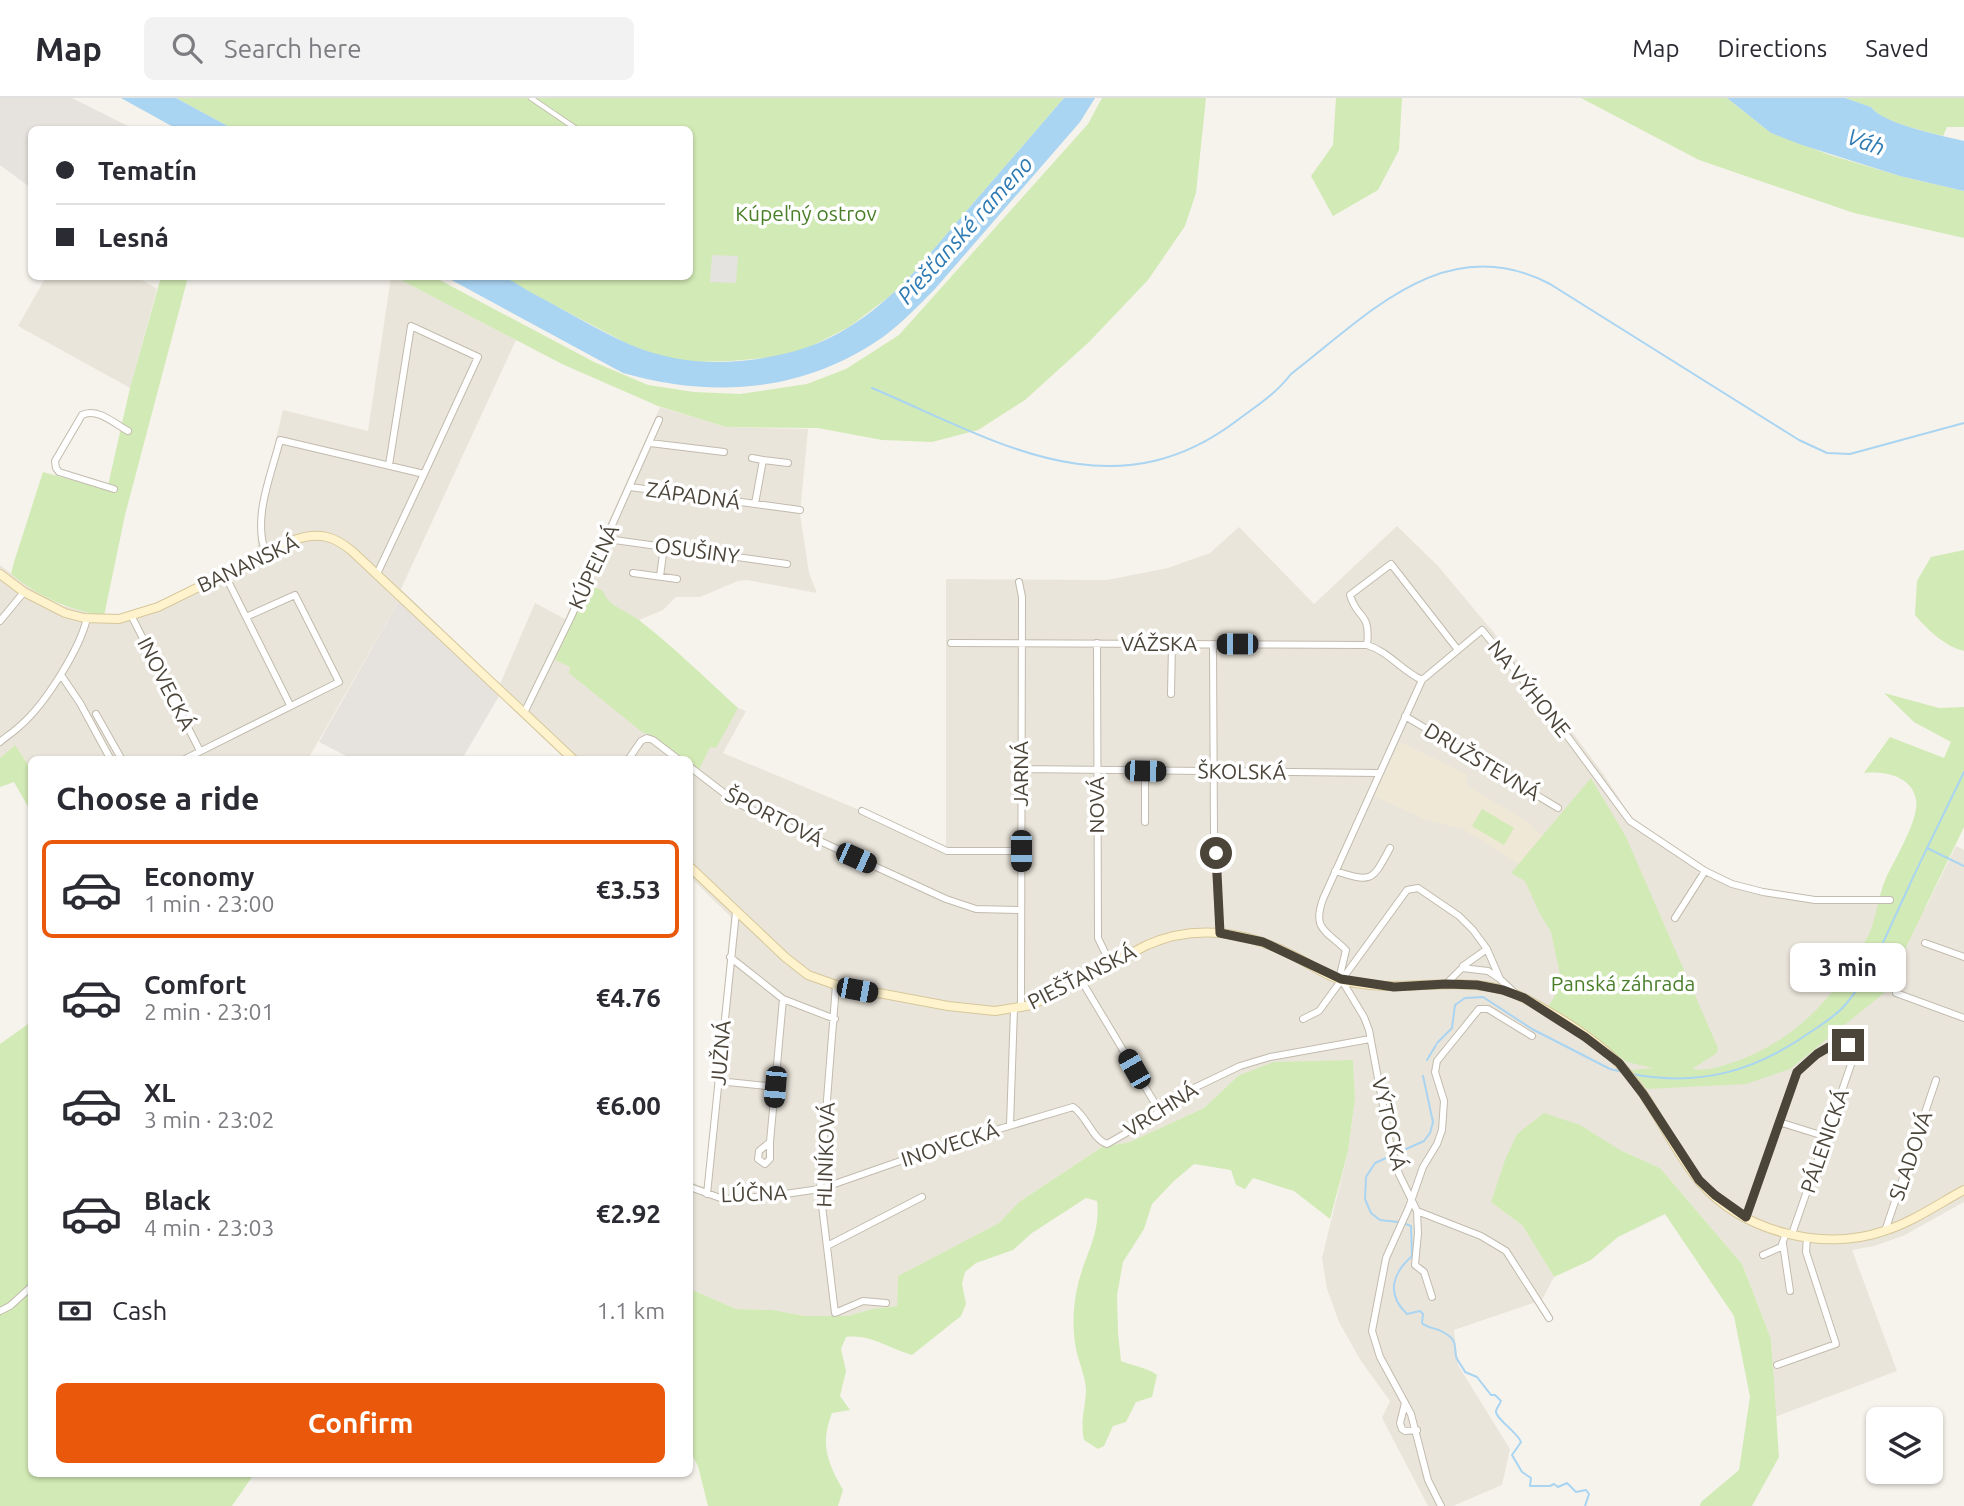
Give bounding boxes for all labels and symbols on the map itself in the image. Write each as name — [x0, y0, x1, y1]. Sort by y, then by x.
water label: Váh — [1844, 123, 1889, 160]
water label: Piešťanské rameno — [892, 151, 1037, 308]
park label: Kúpeľný ostrov — [735, 201, 877, 225]
street label: ZÁPADNÁ — [645, 477, 742, 514]
street label: KÚPEĽNÁ — [563, 520, 623, 613]
street label: BANANSKÁ — [193, 529, 302, 597]
street label: OSUŠINY — [653, 532, 741, 568]
street label: VÁŽSKA — [1121, 631, 1197, 655]
street label: INOVECKÁ — [133, 633, 201, 734]
car — [1217, 634, 1259, 655]
street label: NA VÝHONE — [1484, 635, 1576, 742]
street label: DRUŽSTEVNÁ — [1420, 717, 1545, 805]
street label: JARNÁ — [1008, 741, 1032, 807]
street label: ŠKOLSKÁ — [1198, 758, 1287, 784]
car — [1124, 760, 1167, 782]
street label: NOVÁ — [1084, 776, 1108, 833]
street label: ŠPORTOVÁ — [722, 781, 828, 851]
car — [1011, 830, 1032, 872]
route start — [1200, 837, 1232, 869]
car — [833, 840, 880, 876]
street label: PIEŠŤANSKÁ — [1024, 938, 1140, 1014]
callout: 3 min — [1790, 944, 1906, 992]
park label: Panská záhrada — [1551, 971, 1695, 995]
car — [835, 976, 880, 1004]
street label: JUŽNÁ — [705, 1019, 735, 1086]
route end — [1832, 1029, 1864, 1061]
car — [1115, 1046, 1154, 1092]
car — [763, 1065, 788, 1109]
street label: VÝTOCKÁ — [1368, 1075, 1412, 1173]
street label: VRCHNÁ — [1119, 1077, 1202, 1141]
street label: PÁLENICKÁ — [1795, 1085, 1853, 1196]
street label: HLINÍKOVÁ — [811, 1102, 839, 1208]
street label: SLADOVÁ — [1884, 1108, 1937, 1203]
street label: INOVECKÁ — [898, 1117, 1002, 1171]
street label: LÚČNA — [720, 1180, 788, 1206]

